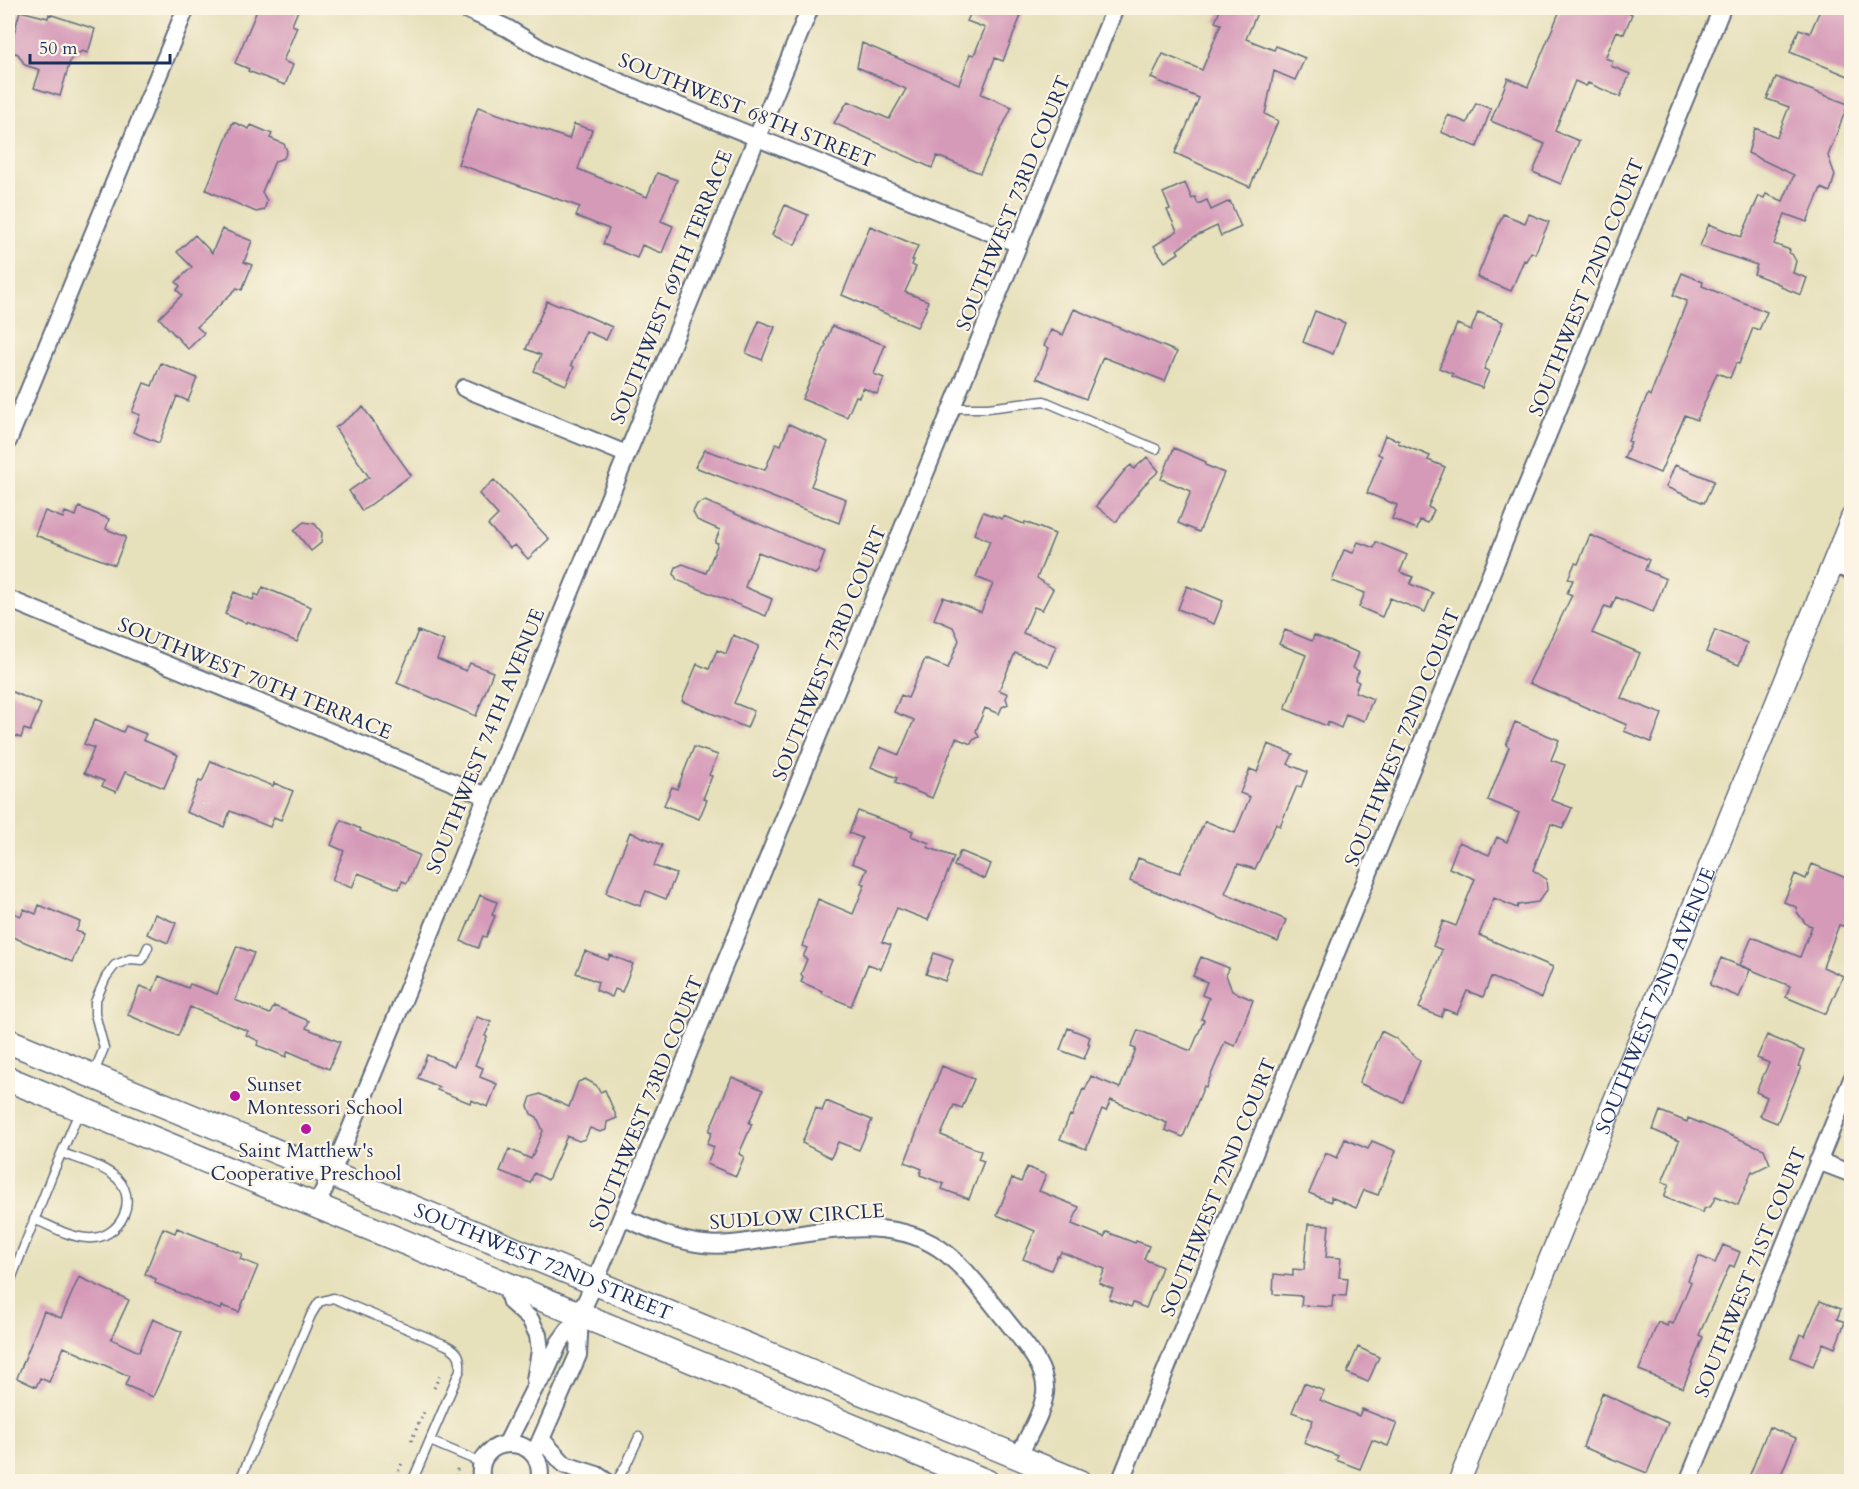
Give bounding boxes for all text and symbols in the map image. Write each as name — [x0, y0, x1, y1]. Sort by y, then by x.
scale bar — [30, 27, 170, 65]
text: 50 m — [39, 36, 78, 61]
street label: SOUTHWEST 68TH STREET — [614, 46, 880, 175]
street label: SOUTHWEST 73RD COURT — [950, 71, 1077, 335]
street label: SOUTHWEST 69TH TERRACE — [604, 146, 739, 428]
street label: SOUTHWEST 72ND COURT — [1522, 154, 1651, 420]
street label: SOUTHWEST 73RD COURT — [766, 521, 893, 785]
street label: SOUTHWEST 72ND COURT — [1338, 604, 1467, 870]
street label: SOUTHWEST 74TH AVENUE — [420, 605, 551, 878]
street label: SOUTHWEST 70TH TERRACE — [114, 611, 396, 746]
street label: SOUTHWEST 72ND AVENUE — [1589, 863, 1722, 1138]
street label: SOUTHWEST 73RD COURT — [583, 971, 710, 1235]
street label: SOUTHWEST 72ND COURT — [1154, 1054, 1283, 1320]
place label: Sunset Montessori School — [247, 1071, 403, 1121]
marker: Sunset Montessori School — [228, 1089, 242, 1103]
marker: Saint Matthew's Cooperative Preschool — [299, 1122, 313, 1136]
place label: Saint Matthew's Cooperative Preschool — [211, 1137, 401, 1187]
street label: SOUTHWEST 71ST COURT — [1688, 1143, 1813, 1401]
street label: SOUTHWEST 72ND STREET — [410, 1197, 677, 1327]
street label: SUDLOW CIRCLE — [709, 1197, 885, 1236]

